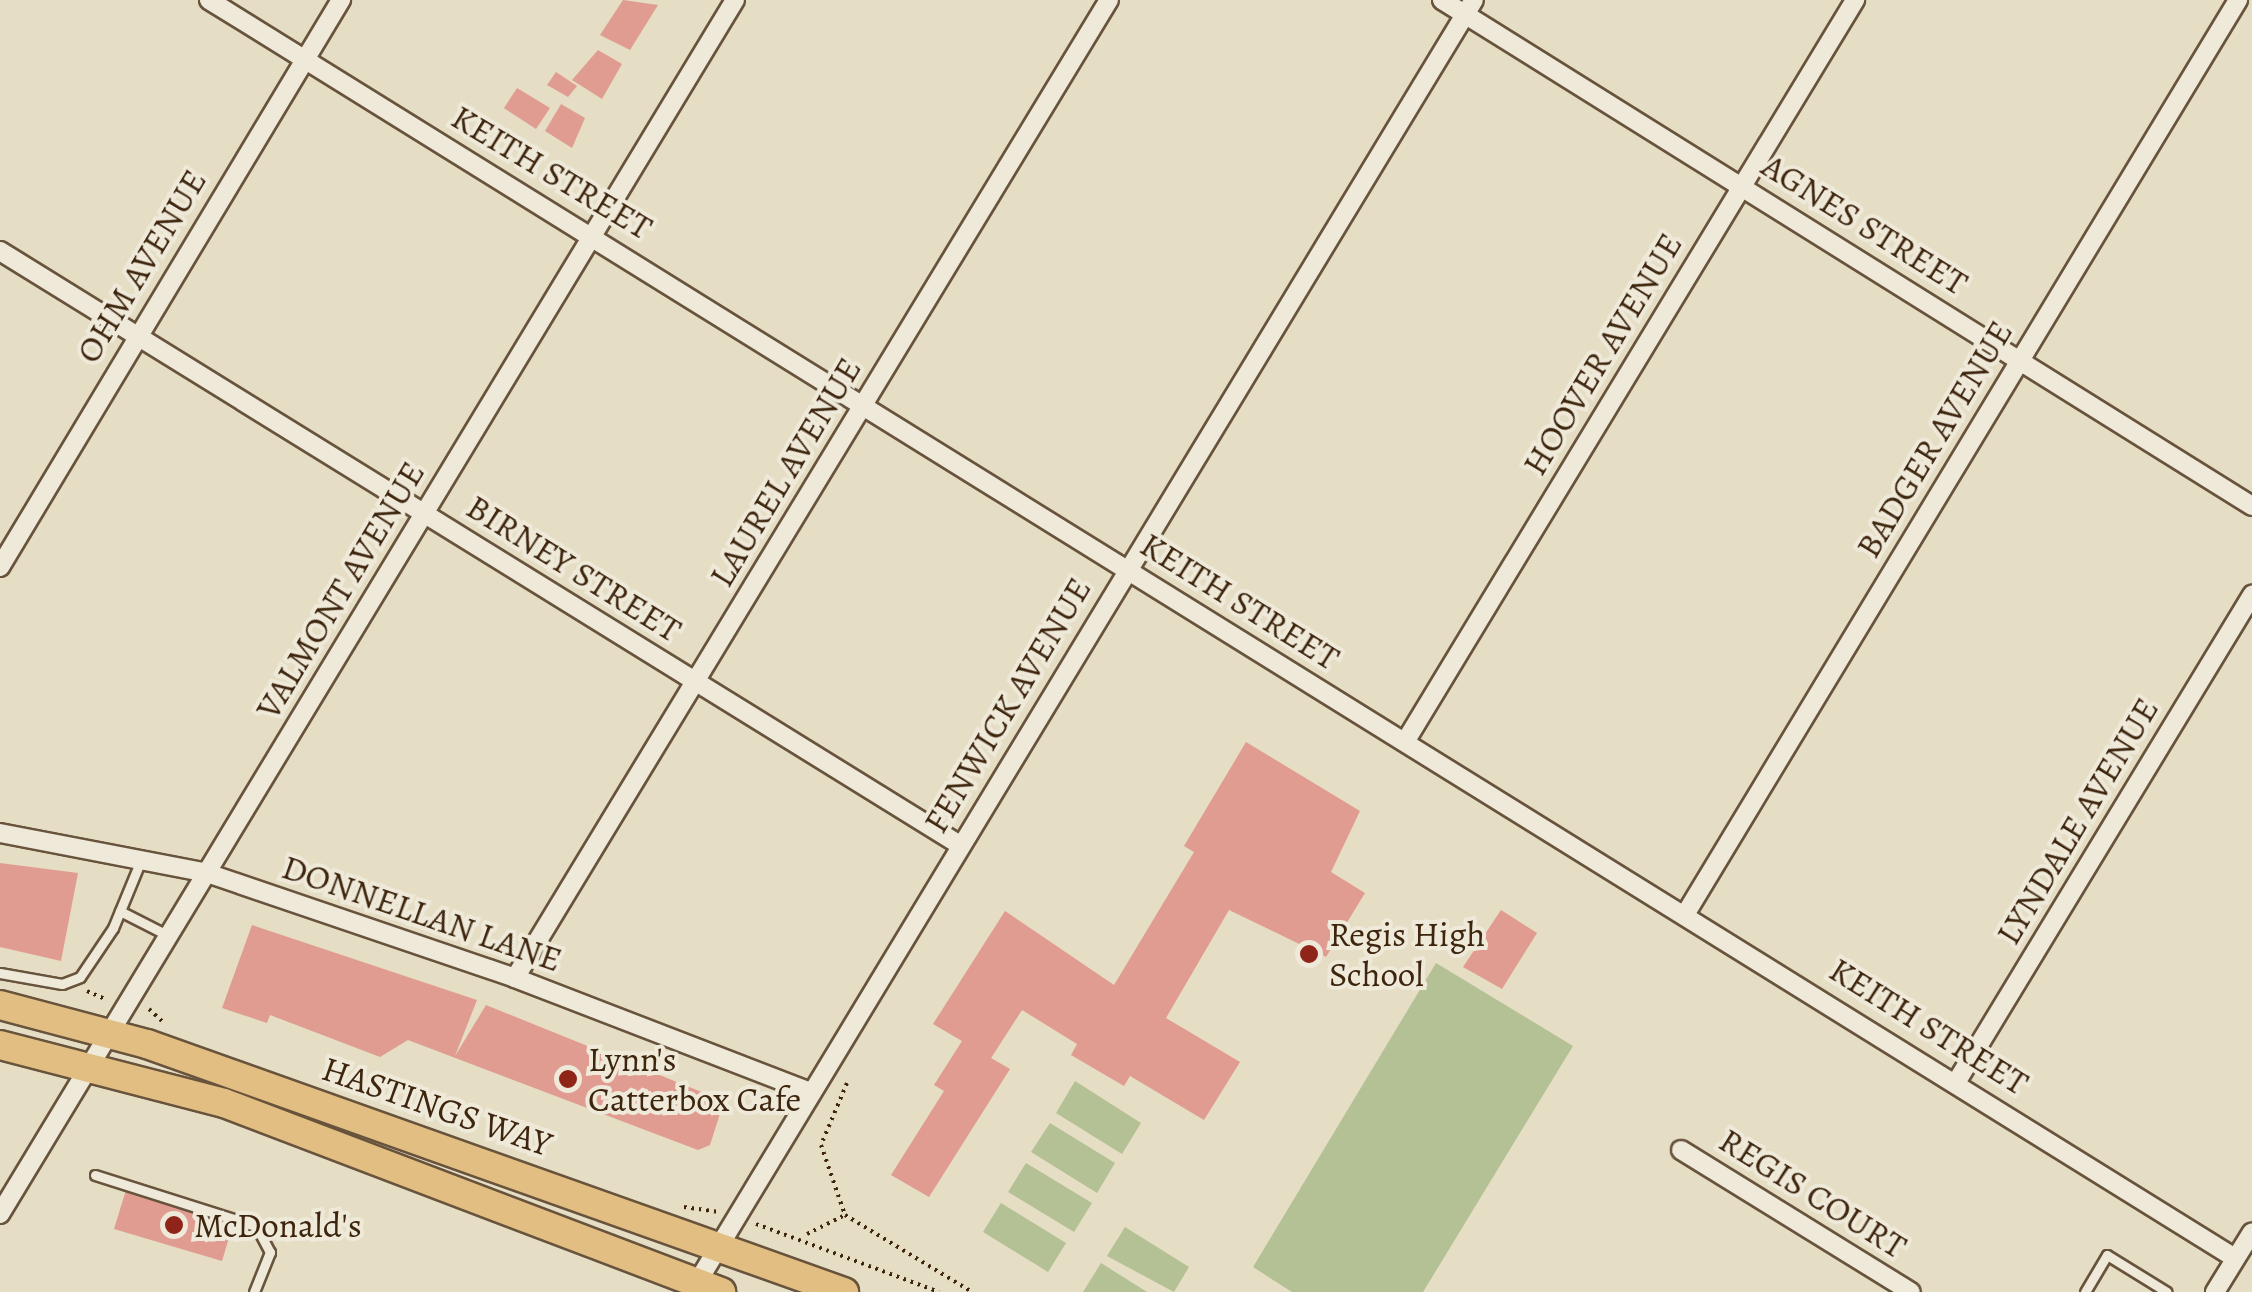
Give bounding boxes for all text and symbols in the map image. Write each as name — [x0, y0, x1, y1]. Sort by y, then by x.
street label: KEITH STREET — [444, 96, 660, 248]
street label: AGNES STREET — [1755, 144, 1975, 304]
street label: OHM AVENUE — [67, 162, 215, 370]
street label: HOOVER AVENUE — [1513, 225, 1691, 483]
street label: BADGER AVENUE — [1847, 313, 2021, 565]
street label: LAUREL AVENUE — [700, 350, 870, 594]
street label: VALMONT AVENUE — [247, 454, 433, 726]
street label: BIRNEY STREET — [459, 485, 689, 651]
street label: KEITH STREET — [1133, 523, 1347, 679]
street label: FENWICK AVENUE — [914, 570, 1100, 840]
street label: LYNDALE AVENUE — [1987, 690, 2167, 952]
street label: DONNELLAN LANE — [277, 845, 567, 981]
place label: Regis High School — [1329, 913, 1485, 995]
marker: Regis High School — [1298, 943, 1320, 965]
street label: KEITH STREET — [1822, 948, 2036, 1104]
place label: Lynn's Catterbox Cafe — [588, 1038, 801, 1120]
street label: HASTINGS WAY — [317, 1047, 557, 1165]
marker: Lynn's Catterbox Cafe — [557, 1068, 579, 1090]
street label: REGIS COURT — [1712, 1119, 1914, 1267]
place label: McDonald's — [194, 1204, 362, 1246]
marker: McDonald's — [163, 1214, 185, 1236]

